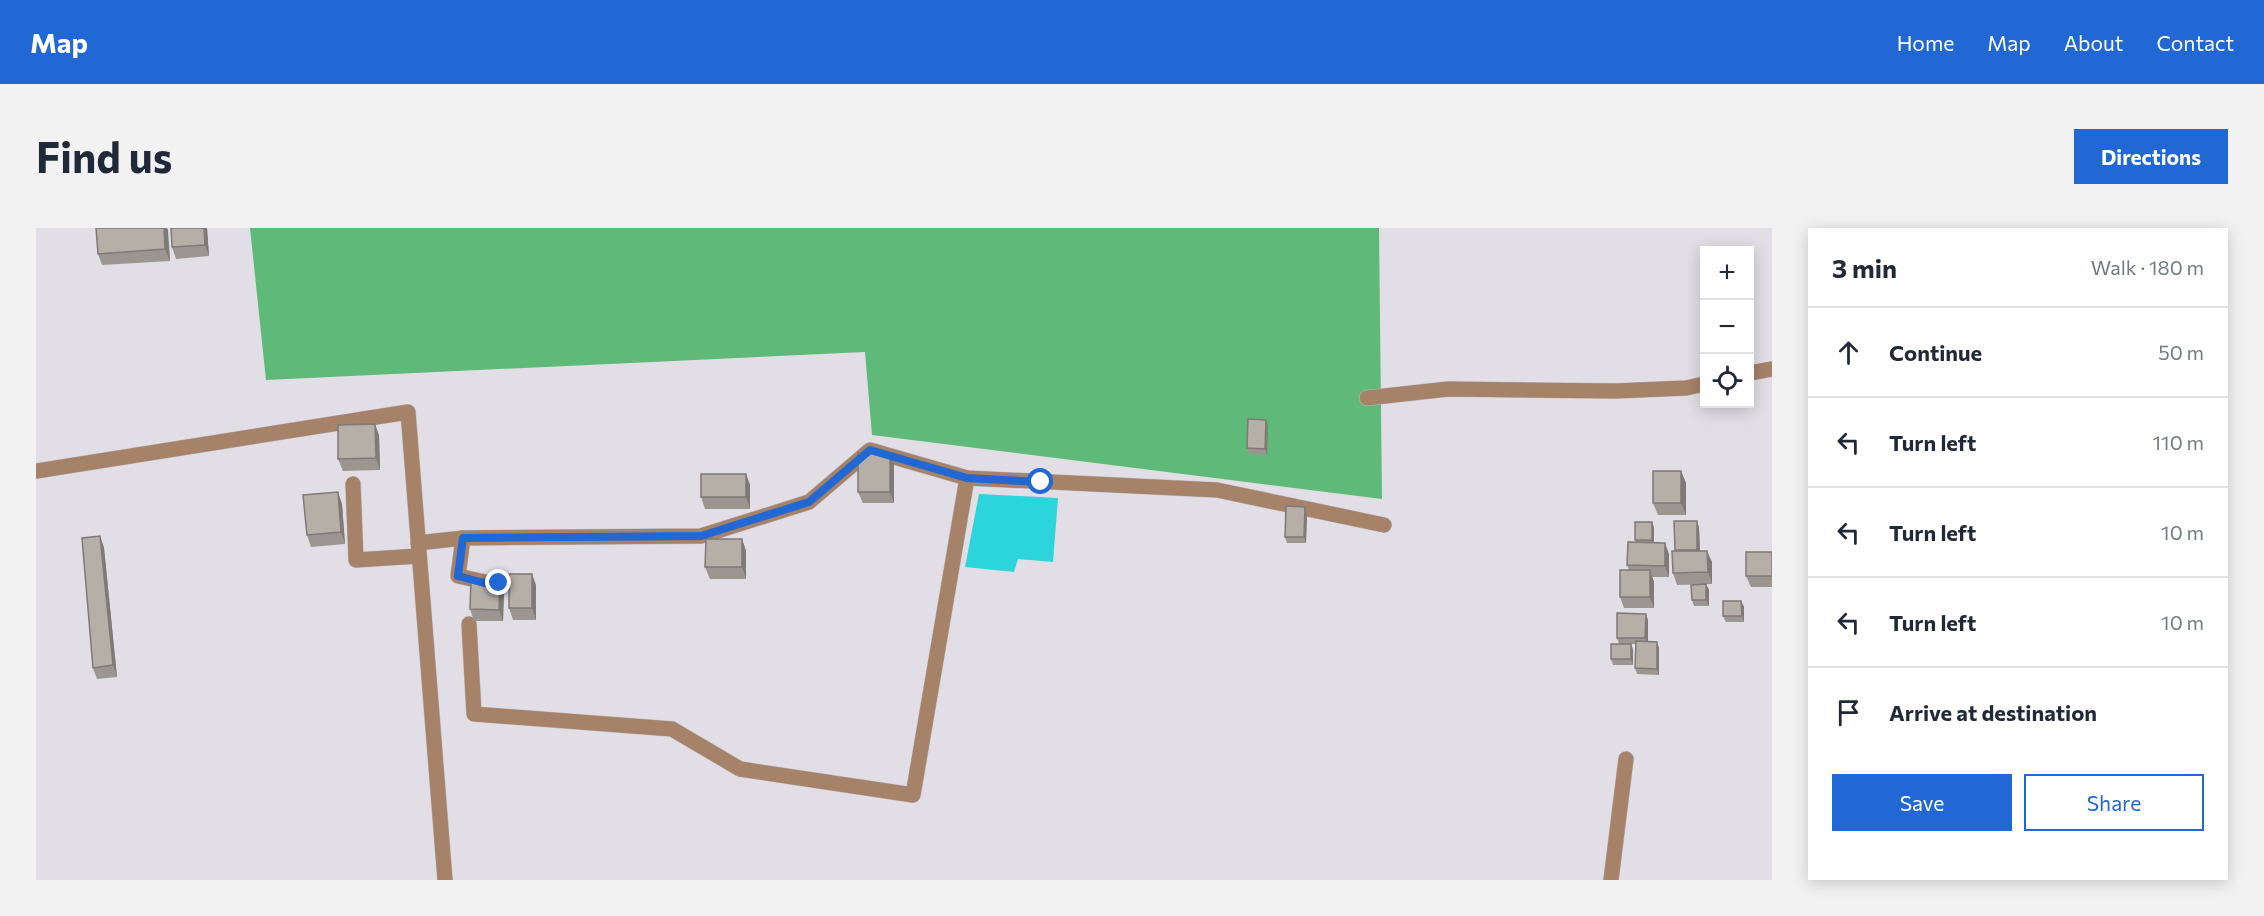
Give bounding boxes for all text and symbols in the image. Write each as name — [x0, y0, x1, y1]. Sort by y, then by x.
text: Map — [30, 25, 88, 59]
text: Home — [1897, 30, 1954, 55]
text: Map — [1987, 30, 2031, 55]
text: About — [2064, 30, 2123, 55]
text: Contact — [2156, 30, 2234, 55]
button: Directions — [2074, 129, 2228, 184]
text: Find us — [36, 130, 172, 182]
map controls — [1700, 246, 1754, 408]
button: + — [1700, 246, 1754, 300]
text: 3 min — [1832, 252, 1897, 283]
text: Walk · 180 m — [2091, 255, 2204, 279]
button: − — [1700, 300, 1754, 354]
icon: ahead — [1832, 336, 1865, 369]
text: Continue — [1889, 339, 1982, 366]
text: 50 m — [2158, 340, 2204, 364]
button: locate — [1700, 354, 1754, 408]
icon: left — [1832, 426, 1865, 459]
text: Turn left — [1889, 429, 1976, 456]
text: 110 m — [2153, 430, 2204, 454]
route start — [1027, 468, 1053, 494]
icon: left — [1832, 516, 1865, 549]
text: Turn left — [1889, 519, 1976, 546]
text: 10 m — [2161, 520, 2204, 544]
route end — [485, 569, 511, 595]
icon: left — [1832, 606, 1865, 639]
text: Turn left — [1889, 609, 1976, 636]
text: 10 m — [2161, 610, 2204, 634]
icon: arrive — [1832, 696, 1865, 729]
text: Arrive at destination — [1889, 699, 2097, 726]
button: Save — [1832, 774, 2012, 831]
button: Share — [2024, 774, 2204, 831]

